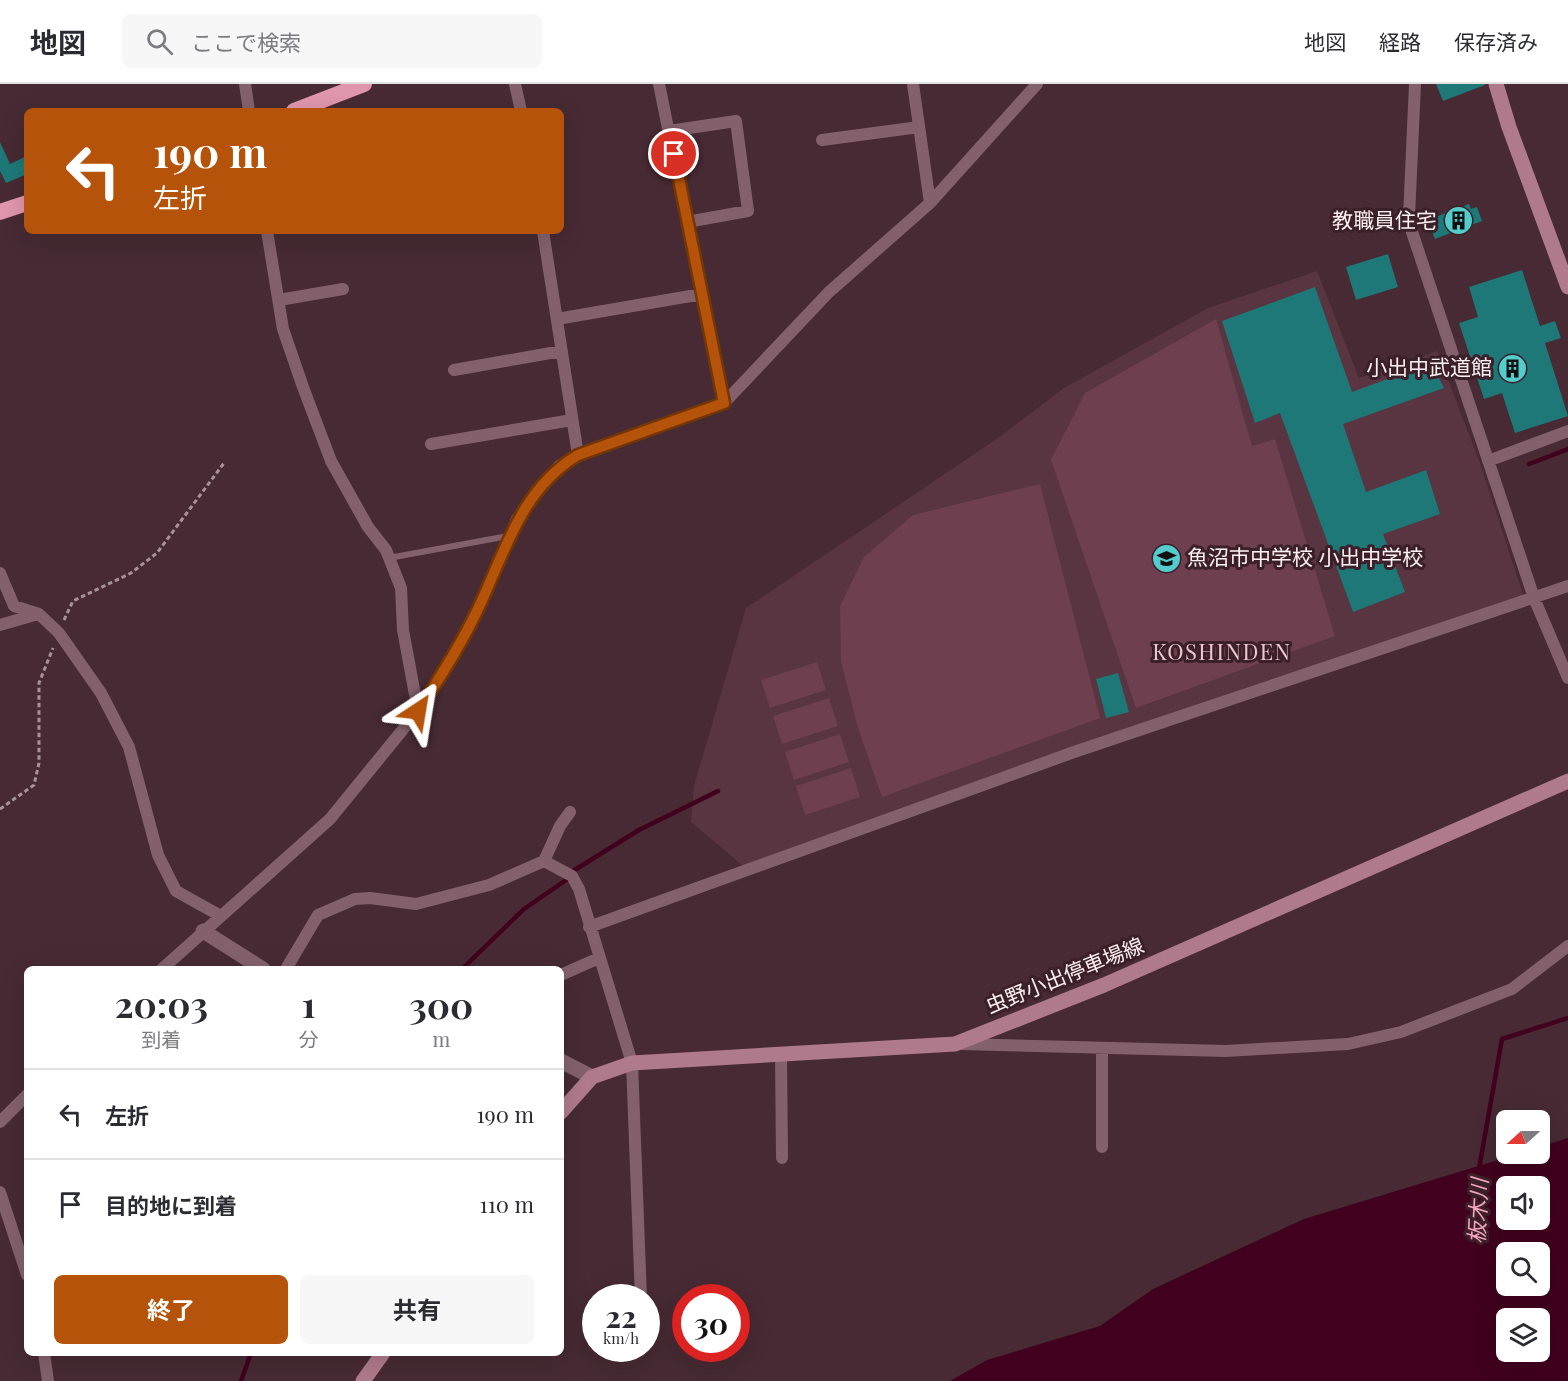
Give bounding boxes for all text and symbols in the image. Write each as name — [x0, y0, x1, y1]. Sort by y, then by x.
search box — [122, 14, 542, 68]
text: 地図 — [30, 23, 86, 60]
icon: search — [143, 25, 176, 58]
text: ここで検索 — [191, 27, 301, 57]
text: 地図 — [1304, 27, 1346, 55]
text: 経路 — [1379, 27, 1421, 55]
text: 保存済み — [1454, 27, 1538, 55]
text: 190 m — [153, 123, 267, 179]
pin — [648, 128, 699, 179]
icon: left — [54, 132, 132, 210]
icon: arrive — [657, 137, 690, 170]
text: 左折 — [153, 179, 207, 215]
place label: 教職員住宅 — [1332, 205, 1437, 233]
building icon: 教職員住宅 — [1442, 205, 1474, 237]
place label: 小出中武道館 — [1366, 352, 1492, 380]
building icon: 小出中武道館 — [1497, 352, 1529, 384]
school or university icon: 魚沼市中学校 小出中学校 — [1150, 542, 1182, 574]
place label: 魚沼市中学校 小出中学校 — [1187, 542, 1423, 570]
district label: KOSHINDEN — [1152, 636, 1292, 666]
position arrow — [386, 679, 450, 743]
street label: 虫野小出停車場線 — [981, 930, 1147, 1019]
text: 20:03 — [115, 979, 208, 1027]
text: 1 — [302, 979, 316, 1027]
text: 300 — [409, 980, 473, 1028]
text: 到着 — [141, 1025, 181, 1052]
text: 分 — [299, 1025, 319, 1052]
text: m — [432, 1025, 450, 1052]
icon: left — [54, 1098, 87, 1131]
text: 190 m — [476, 1099, 534, 1129]
text: 左折 — [105, 1100, 149, 1130]
north arrow — [1496, 1110, 1550, 1164]
map controls — [1496, 1110, 1550, 1362]
water label: 板木川 — [1460, 1175, 1494, 1245]
button: sound — [1496, 1176, 1550, 1230]
icon: arrive — [54, 1188, 87, 1221]
text: 110 m — [480, 1189, 534, 1219]
text: 目的地に到着 — [105, 1190, 237, 1220]
button: search — [1496, 1242, 1550, 1296]
button: 終了 — [54, 1275, 288, 1344]
button: 共有 — [300, 1275, 534, 1344]
speed limit sign: 30 — [672, 1284, 750, 1362]
text: 22 — [605, 1296, 637, 1336]
button: layers — [1496, 1308, 1550, 1362]
text: km/h — [603, 1328, 639, 1348]

